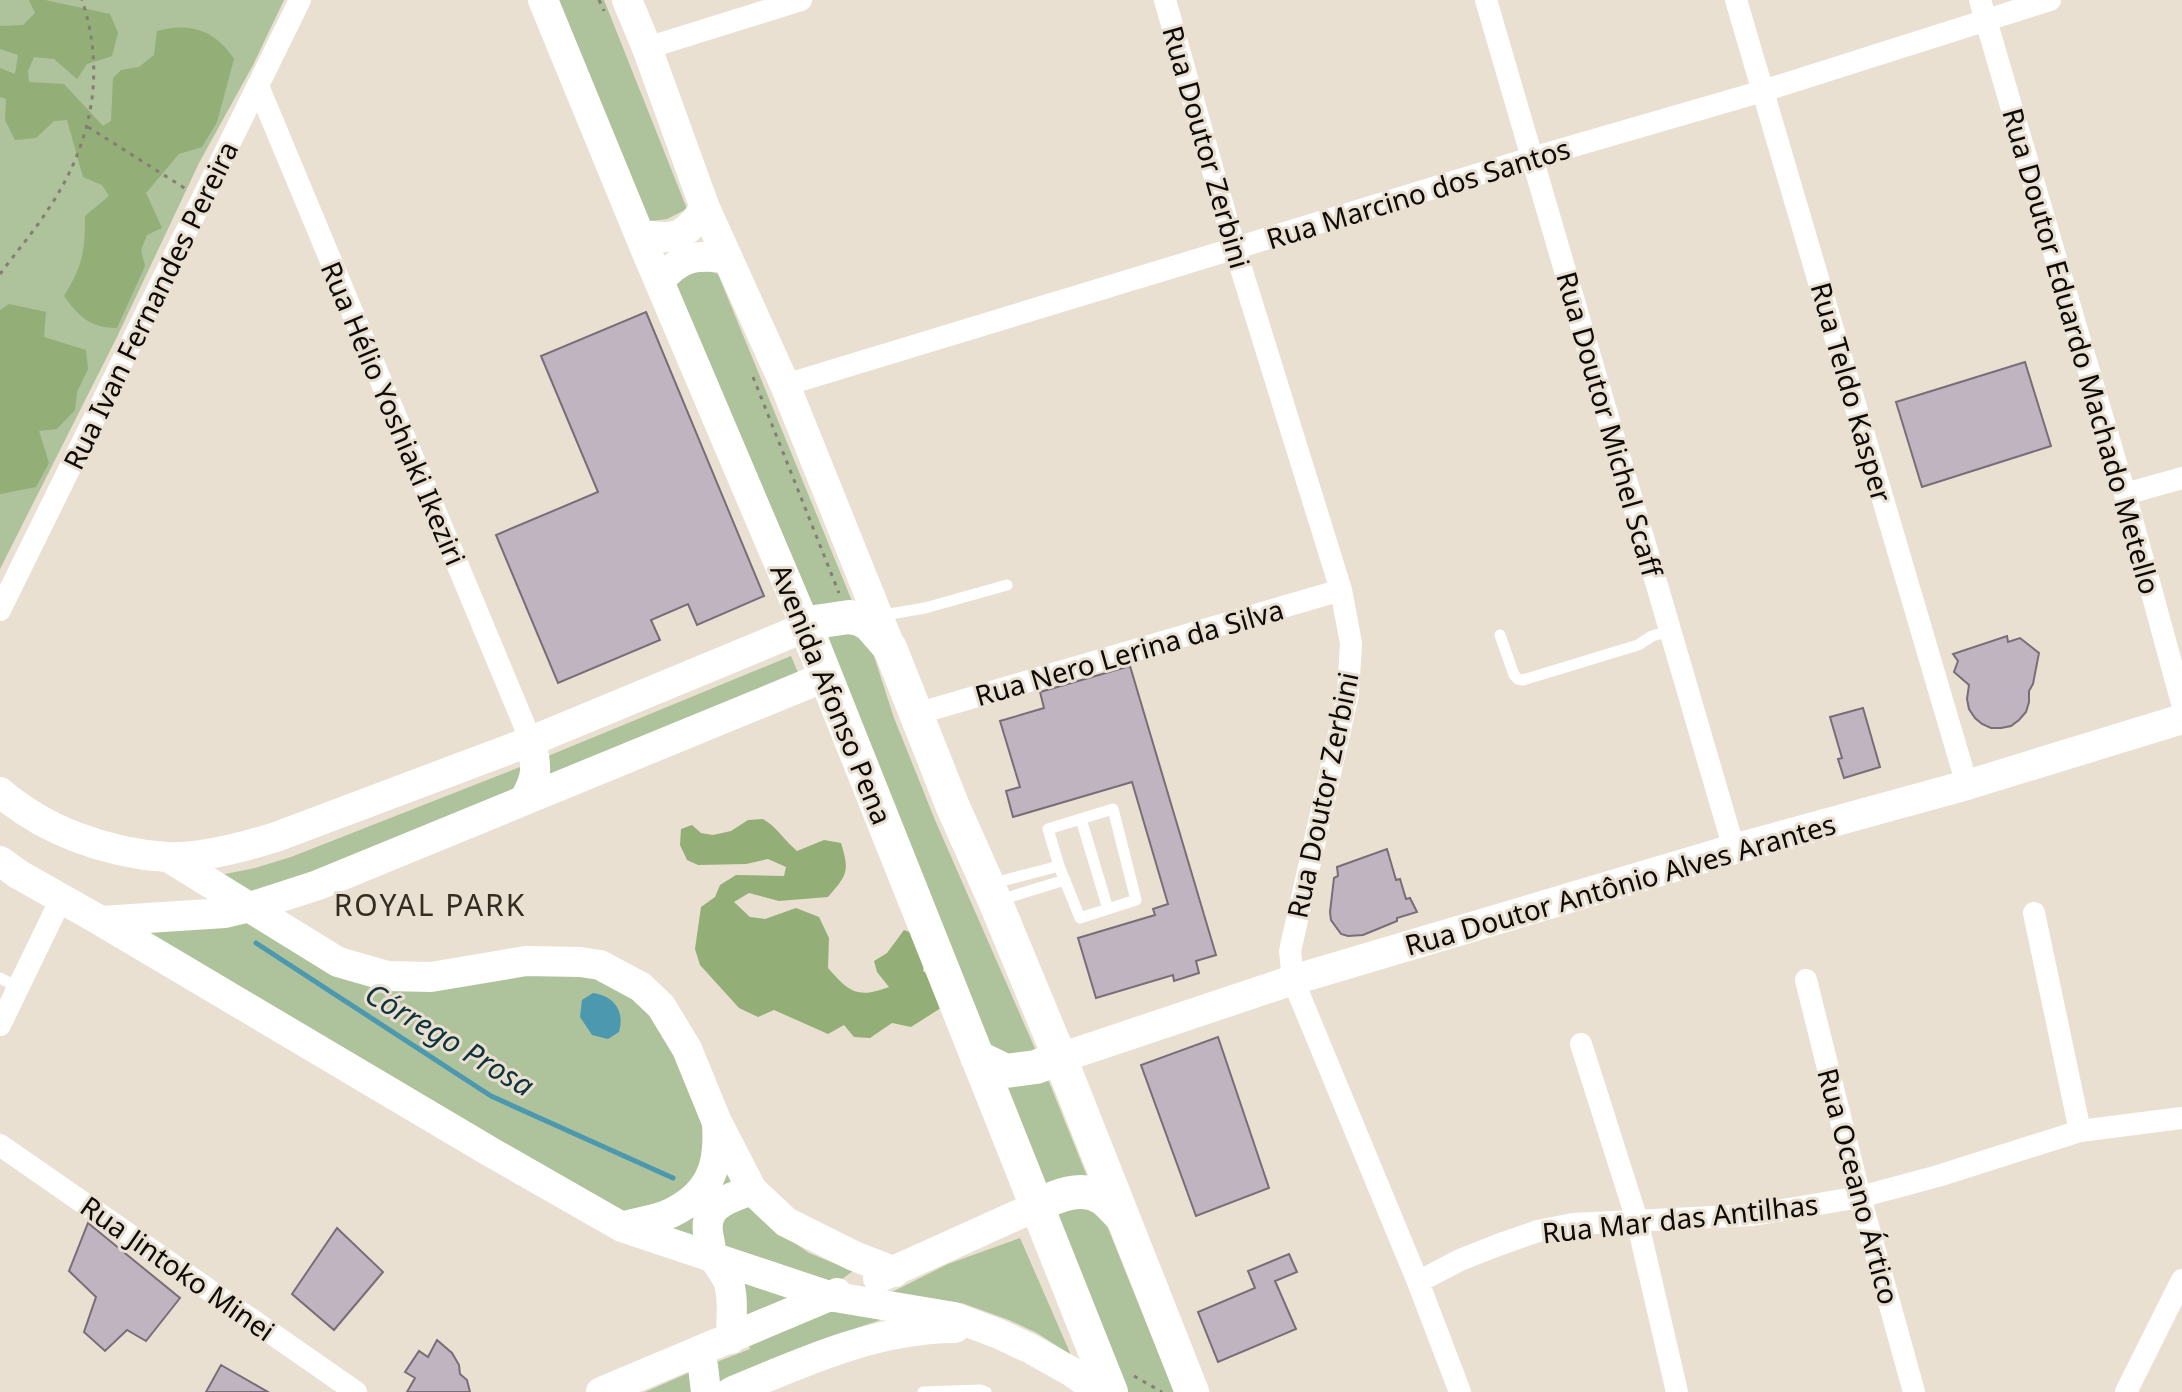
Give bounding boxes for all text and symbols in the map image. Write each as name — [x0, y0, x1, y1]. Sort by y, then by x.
street label: Rua Doutor Zerbini — [1154, 21, 1260, 273]
street label: Rua Doutor Eduardo Machado Metello — [1994, 104, 2170, 598]
street label: Rua Marcino dos Santos — [1261, 129, 1575, 257]
street label: Rua Ivan Fernandes Pereira — [54, 134, 246, 476]
street label: Rua Hélio Yoshiaki Ikeziri — [313, 255, 475, 571]
street label: Rua Doutor Michel Scaff — [1548, 267, 1672, 583]
street label: Rua Teldo Kasper — [1802, 278, 1902, 507]
street label: Avenida Afonso Pena — [762, 558, 902, 830]
street label: Rua Nero Lerina da Silva — [970, 590, 1288, 714]
street label: Rua Doutor Zerbini — [1277, 668, 1367, 922]
street label: Rua Doutor Antônio Alves Arantes — [1400, 804, 1840, 964]
district label: ROYAL PARK — [334, 884, 526, 925]
water label: Córrego Prosa — [358, 972, 542, 1106]
street label: Rua Oceano Ártico — [1809, 1064, 1909, 1308]
street label: Rua Mar das Antilhas — [1540, 1185, 1820, 1251]
street label: Rua Jintoko Minei — [73, 1187, 283, 1349]

